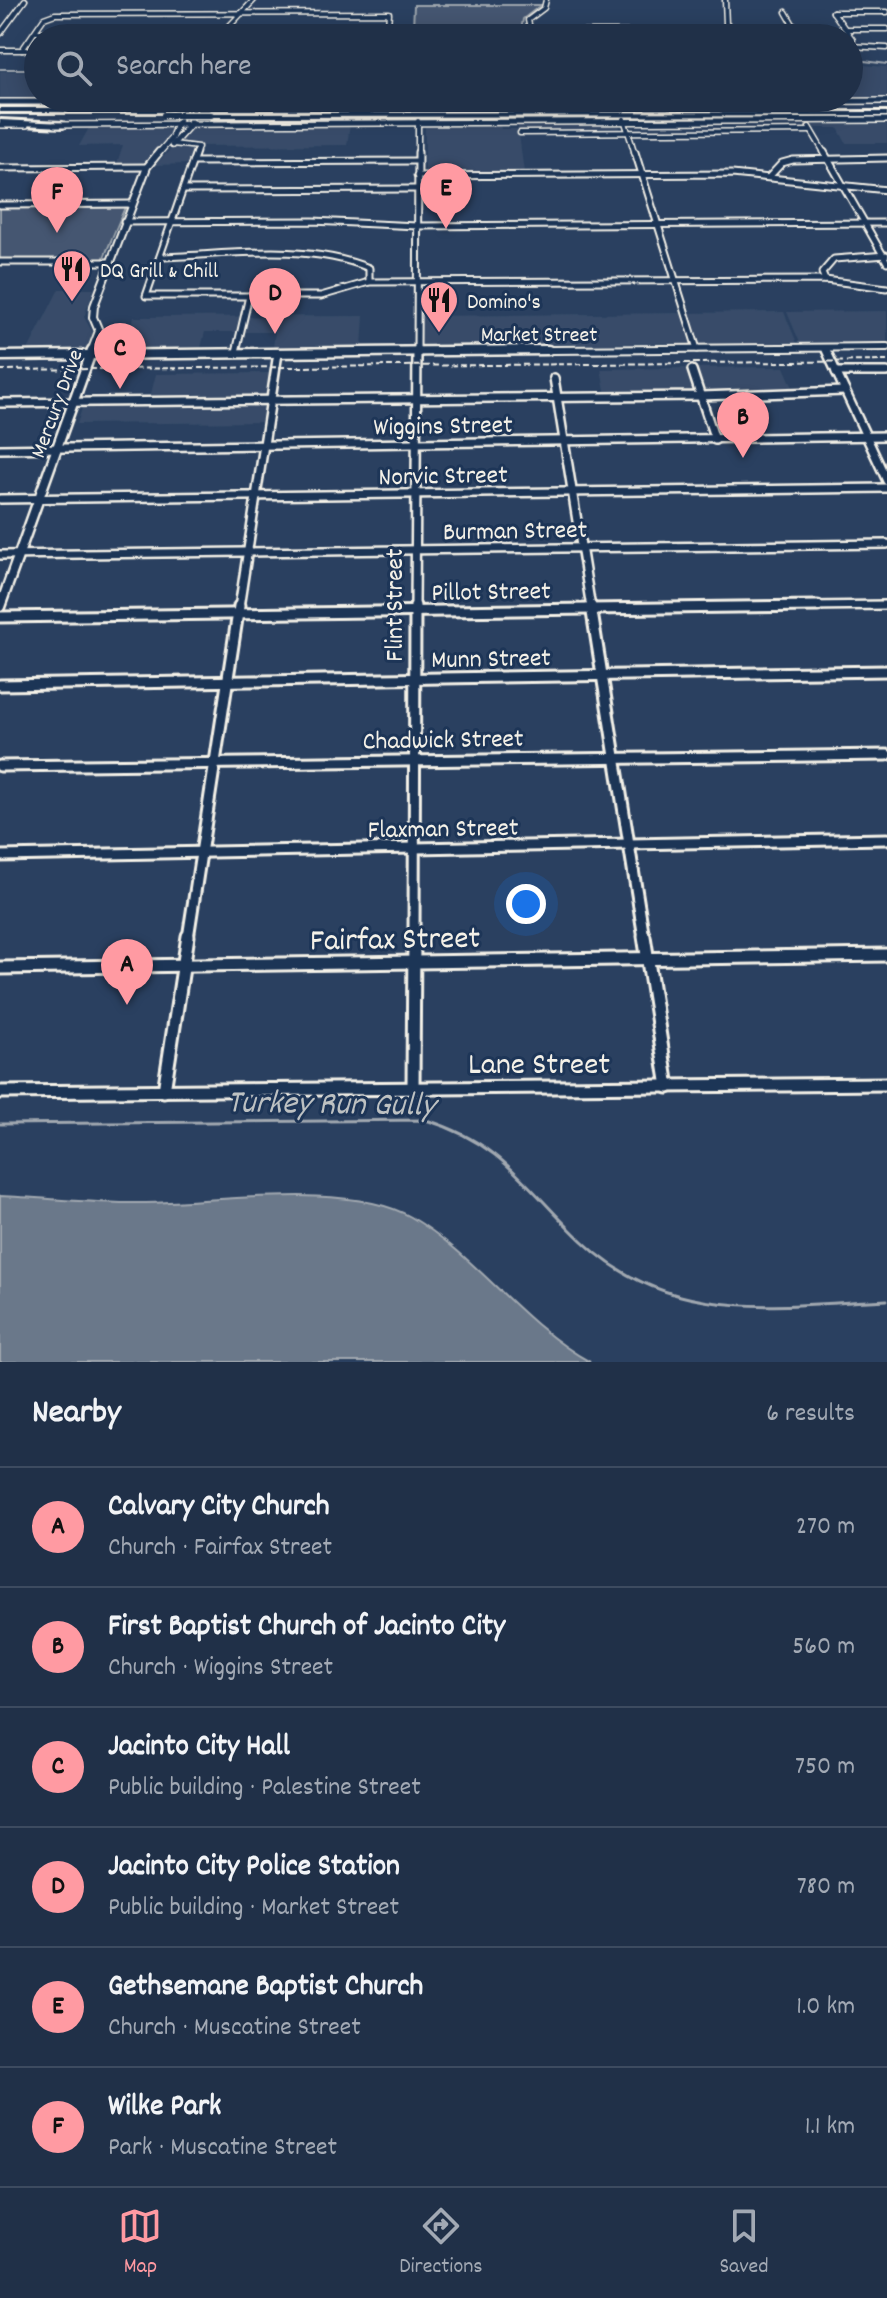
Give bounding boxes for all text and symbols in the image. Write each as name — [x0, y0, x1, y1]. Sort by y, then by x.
search box — [24, 24, 863, 112]
icon: search — [52, 46, 96, 90]
text: Search here — [116, 47, 252, 90]
pin: E — [420, 163, 472, 229]
pin: F — [31, 167, 83, 233]
restaurant icon: DQ Grill & Chill — [51, 248, 93, 303]
place label: DQ Grill & Chill — [100, 257, 218, 288]
pin: D — [249, 268, 301, 334]
restaurant icon: Domino's — [418, 279, 460, 334]
place label: Domino's — [467, 288, 541, 319]
street label: Market Street — [481, 321, 597, 352]
pin: C — [94, 323, 146, 389]
street label: Mercury Drive — [24, 346, 92, 463]
pin: B — [717, 392, 769, 458]
street label: Wiggins Street — [373, 408, 513, 447]
street label: Norvic Street — [378, 458, 508, 497]
street label: Burman Street — [443, 513, 588, 552]
street label: Flint Street — [378, 548, 415, 662]
street label: Pillot Street — [431, 574, 551, 613]
street label: Munn Street — [431, 641, 552, 680]
street label: Chadwick Street — [362, 722, 524, 761]
street label: Flaxman Street — [367, 811, 519, 850]
your location — [506, 884, 546, 924]
street label: Fairfax Street — [310, 918, 481, 966]
pin: A — [101, 939, 153, 1005]
street label: Lane Street — [468, 1044, 610, 1090]
water label: Turkey Run Gully — [227, 1080, 439, 1133]
text: Nearby — [32, 1390, 121, 1439]
text: 6 results — [766, 1396, 855, 1433]
text: Calvary City Church — [108, 1487, 330, 1530]
text: A — [51, 1509, 65, 1546]
text: 270 m — [796, 1509, 855, 1546]
text: Church · Fairfax Street — [108, 1530, 332, 1567]
text: First Baptist Church of Jacinto City — [108, 1607, 505, 1650]
text: B — [52, 1629, 64, 1666]
text: 560 m — [792, 1629, 855, 1666]
text: Church · Wiggins Street — [108, 1650, 333, 1687]
text: Jacinto City Hall — [108, 1727, 290, 1770]
text: C — [52, 1749, 64, 1786]
text: 750 m — [795, 1749, 855, 1786]
text: Public building · Palestine Street — [108, 1770, 421, 1807]
text: Jacinto City Police Station — [108, 1847, 400, 1890]
text: D — [51, 1869, 65, 1906]
text: 780 m — [797, 1869, 855, 1906]
text: Public building · Market Street — [108, 1890, 399, 1927]
text: Gethsemane Baptist Church — [108, 1967, 423, 2010]
text: E — [52, 1989, 64, 2026]
text: 1.0 km — [796, 1989, 855, 2026]
text: Church · Muscatine Street — [108, 2010, 361, 2047]
text: Wilke Park — [108, 2087, 221, 2130]
text: F — [52, 2109, 64, 2146]
text: 1.1 km — [805, 2109, 855, 2146]
text: Park · Muscatine Street — [108, 2130, 337, 2167]
tab: Map — [118, 2204, 162, 2283]
tab: Directions — [399, 2204, 483, 2283]
tab: Saved — [719, 2204, 769, 2283]

